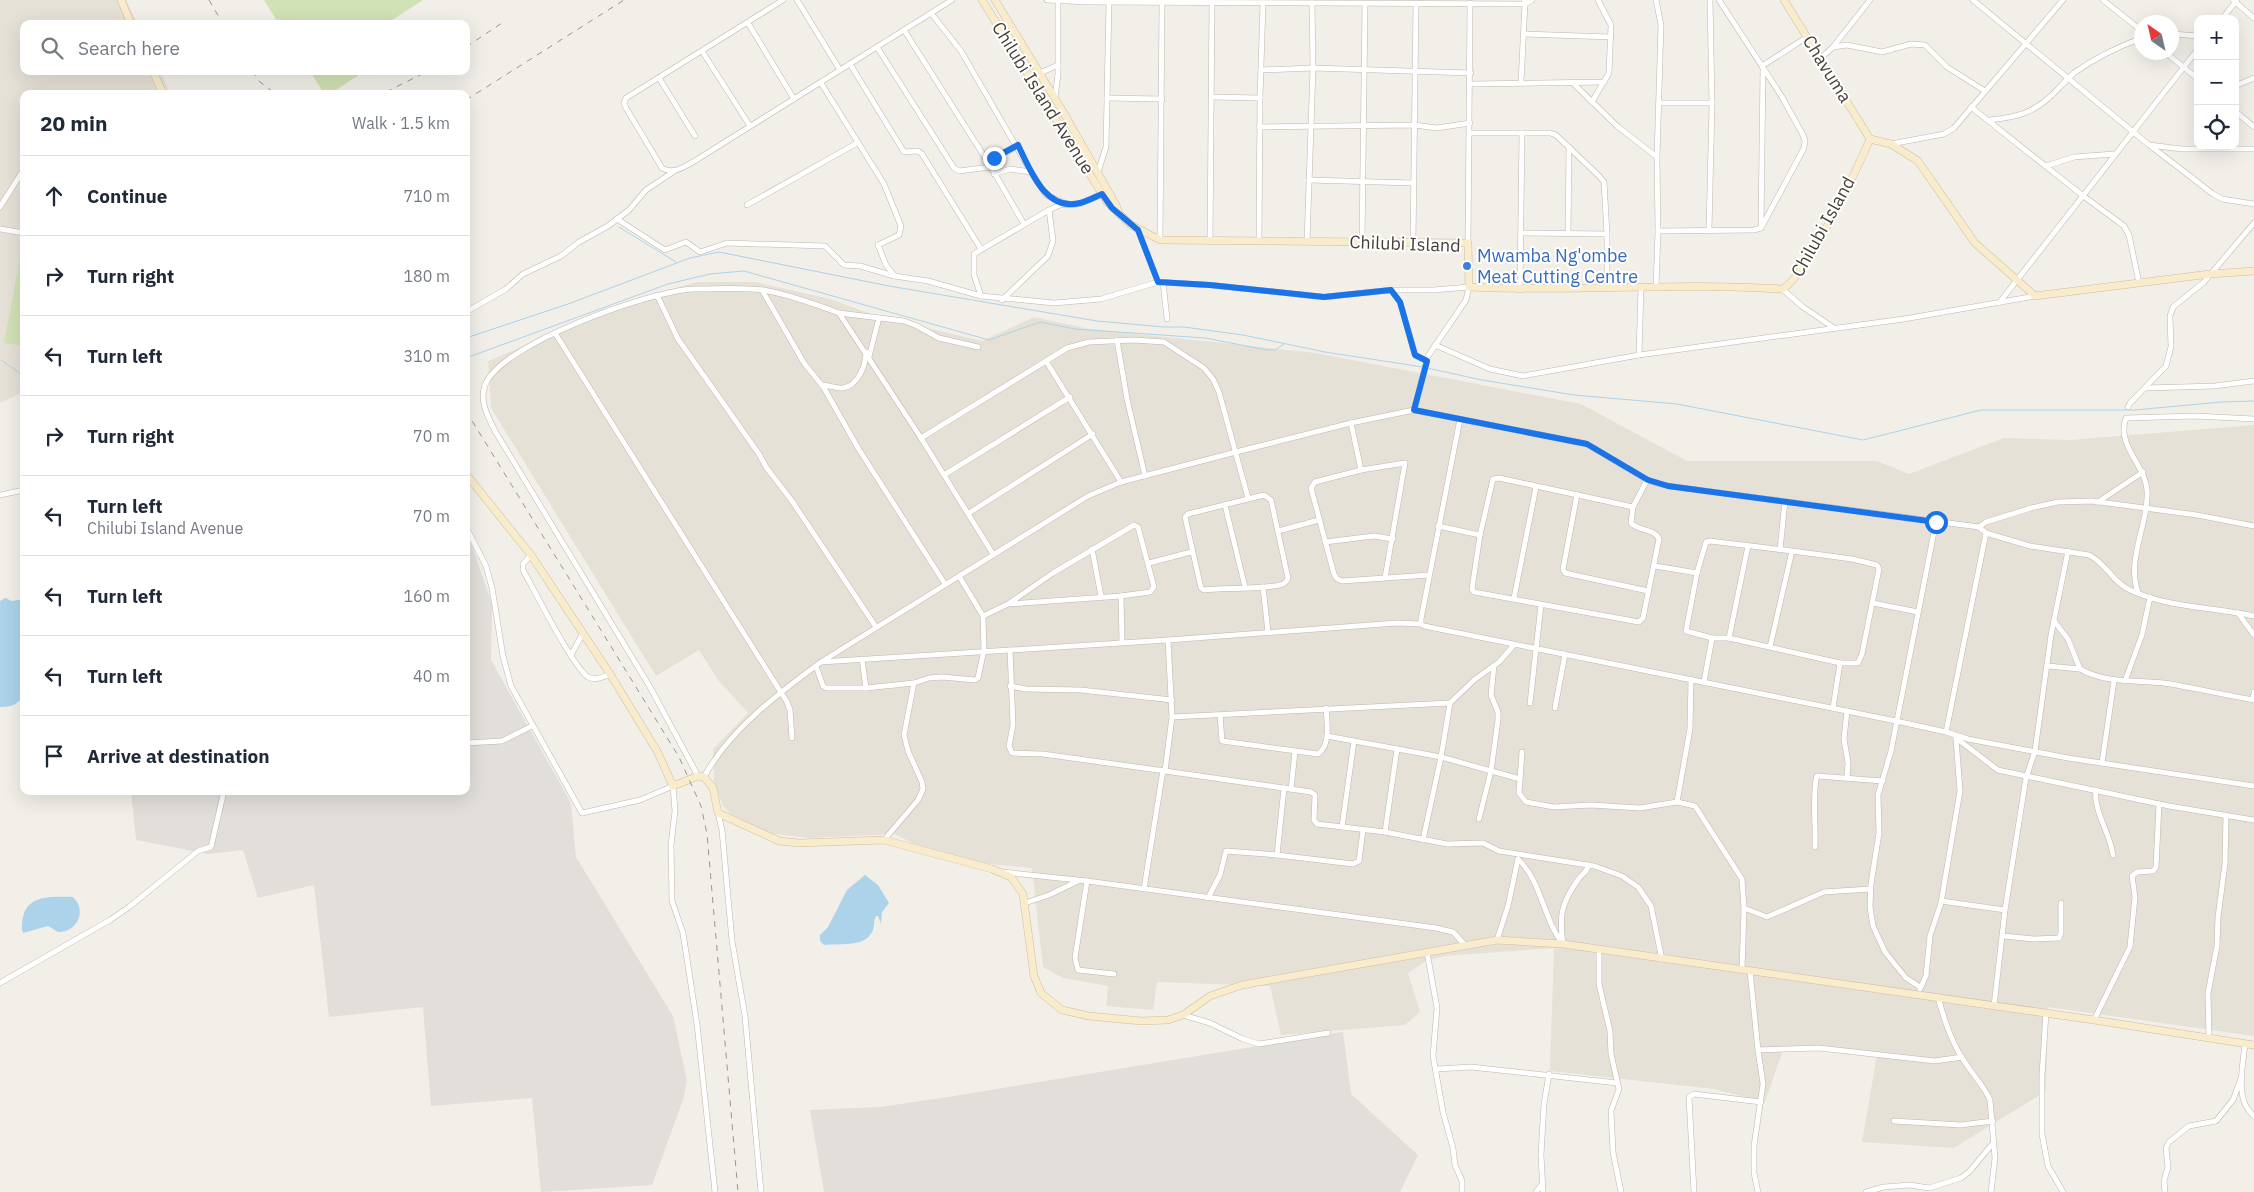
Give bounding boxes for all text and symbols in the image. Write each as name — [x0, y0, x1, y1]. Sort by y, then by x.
north arrow — [2134, 15, 2179, 60]
map controls — [2194, 15, 2239, 150]
button: + — [2194, 15, 2239, 60]
street label: Chilubi Island Avenue — [987, 17, 1100, 178]
search box — [20, 20, 470, 75]
street label: Chavuma — [1798, 31, 1857, 107]
icon: search — [38, 34, 66, 62]
text: Search here — [78, 36, 180, 60]
button: − — [2194, 60, 2239, 105]
button: locate — [2194, 105, 2239, 150]
text: 20 min — [40, 109, 107, 137]
text: Walk · 1.5 km — [352, 113, 450, 133]
route end — [983, 147, 1006, 170]
street label: Chilubi Island — [1786, 172, 1860, 281]
icon: ahead — [40, 182, 68, 210]
text: Continue — [87, 184, 167, 208]
text: 710 m — [403, 186, 450, 206]
street label: Chilubi Island — [1349, 230, 1461, 257]
place label: Mwamba Ng'ombe Meat Cutting Centre — [1477, 244, 1638, 288]
marker: Mwamba Ng'ombe Meat Cutting Centre — [1461, 260, 1473, 272]
icon: right — [40, 262, 68, 290]
text: Turn right — [87, 264, 174, 288]
text: 180 m — [403, 266, 450, 286]
icon: left — [40, 342, 68, 370]
text: Turn left — [87, 344, 163, 368]
text: 310 m — [403, 346, 450, 366]
icon: right — [40, 422, 68, 450]
text: Turn right — [87, 424, 174, 448]
text: 70 m — [413, 426, 450, 446]
text: Turn left — [87, 494, 163, 518]
icon: left — [40, 502, 68, 530]
text: 70 m — [413, 506, 450, 526]
route start — [1925, 511, 1948, 534]
text: Chilubi Island Avenue — [87, 518, 243, 538]
icon: left — [40, 582, 68, 610]
text: Turn left — [87, 584, 163, 608]
text: 160 m — [403, 586, 450, 606]
icon: left — [40, 662, 68, 690]
text: Turn left — [87, 664, 163, 688]
text: 40 m — [413, 666, 450, 686]
icon: arrive — [40, 742, 68, 770]
text: Arrive at destination — [87, 744, 270, 768]

